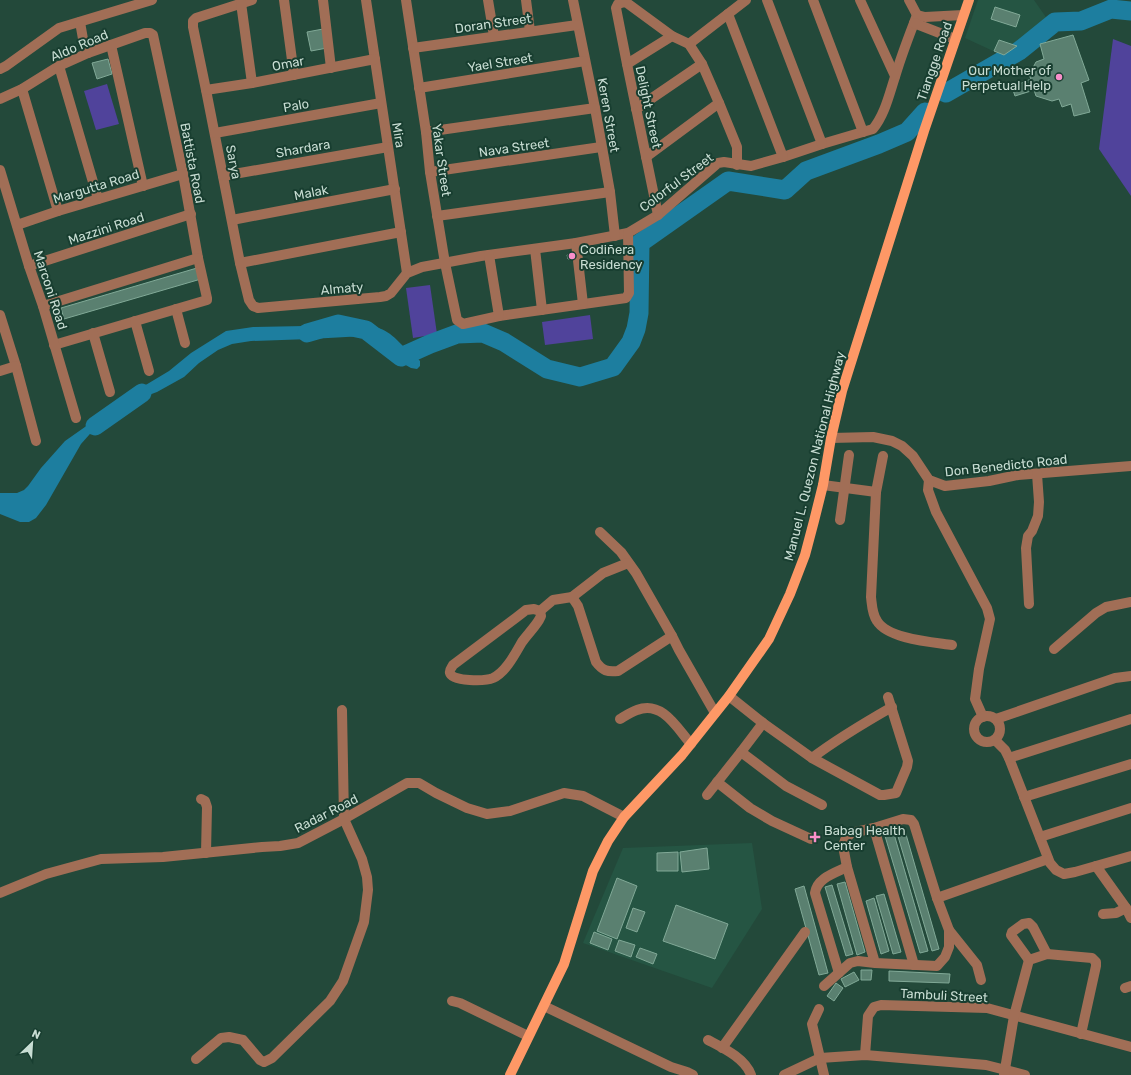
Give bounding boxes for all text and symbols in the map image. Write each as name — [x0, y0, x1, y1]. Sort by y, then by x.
street label: Doran Street — [454, 11, 532, 36]
street label: Tiangge Road — [914, 20, 956, 103]
street label: Aldo Road — [48, 27, 110, 64]
street label: Yael Street — [467, 50, 534, 75]
street label: Omar — [271, 53, 306, 74]
place label: Our Mother of Perpetual Help — [962, 63, 1051, 93]
street label: Delight Street — [631, 64, 665, 150]
marker: Our Mother of Perpetual Help — [1054, 72, 1064, 82]
street label: Keren Street — [595, 77, 622, 154]
street label: Palo — [282, 96, 310, 115]
street label: Battista Road — [177, 121, 208, 205]
street label: Mira — [389, 121, 408, 149]
street label: Yakar Street — [429, 123, 454, 197]
street label: Nava Street — [478, 135, 550, 160]
street label: Shardara — [275, 136, 331, 161]
street label: Sarya — [223, 144, 244, 180]
street label: Colorful Street — [636, 150, 716, 215]
street label: Margutta Road — [51, 166, 141, 208]
street label: Malak — [293, 182, 330, 203]
street label: Mazzini Road — [66, 209, 146, 248]
place label: Codiñera Residency — [580, 242, 643, 272]
street label: Marconi Road — [31, 249, 70, 331]
marker: Codiñera Residency — [567, 251, 577, 261]
street label: Almaty — [320, 279, 364, 298]
street label: Manuel L. Quezon National Highway — [781, 350, 849, 563]
street label: Don Benedicto Road — [944, 452, 1068, 479]
street label: Radar Road — [292, 791, 360, 836]
place label: Babag Health Center — [824, 823, 906, 853]
marker: Babag Health Center — [809, 831, 821, 843]
street label: Tambuli Street — [900, 986, 988, 1005]
north arrow — [12, 1023, 52, 1063]
text: N — [30, 1027, 42, 1042]

